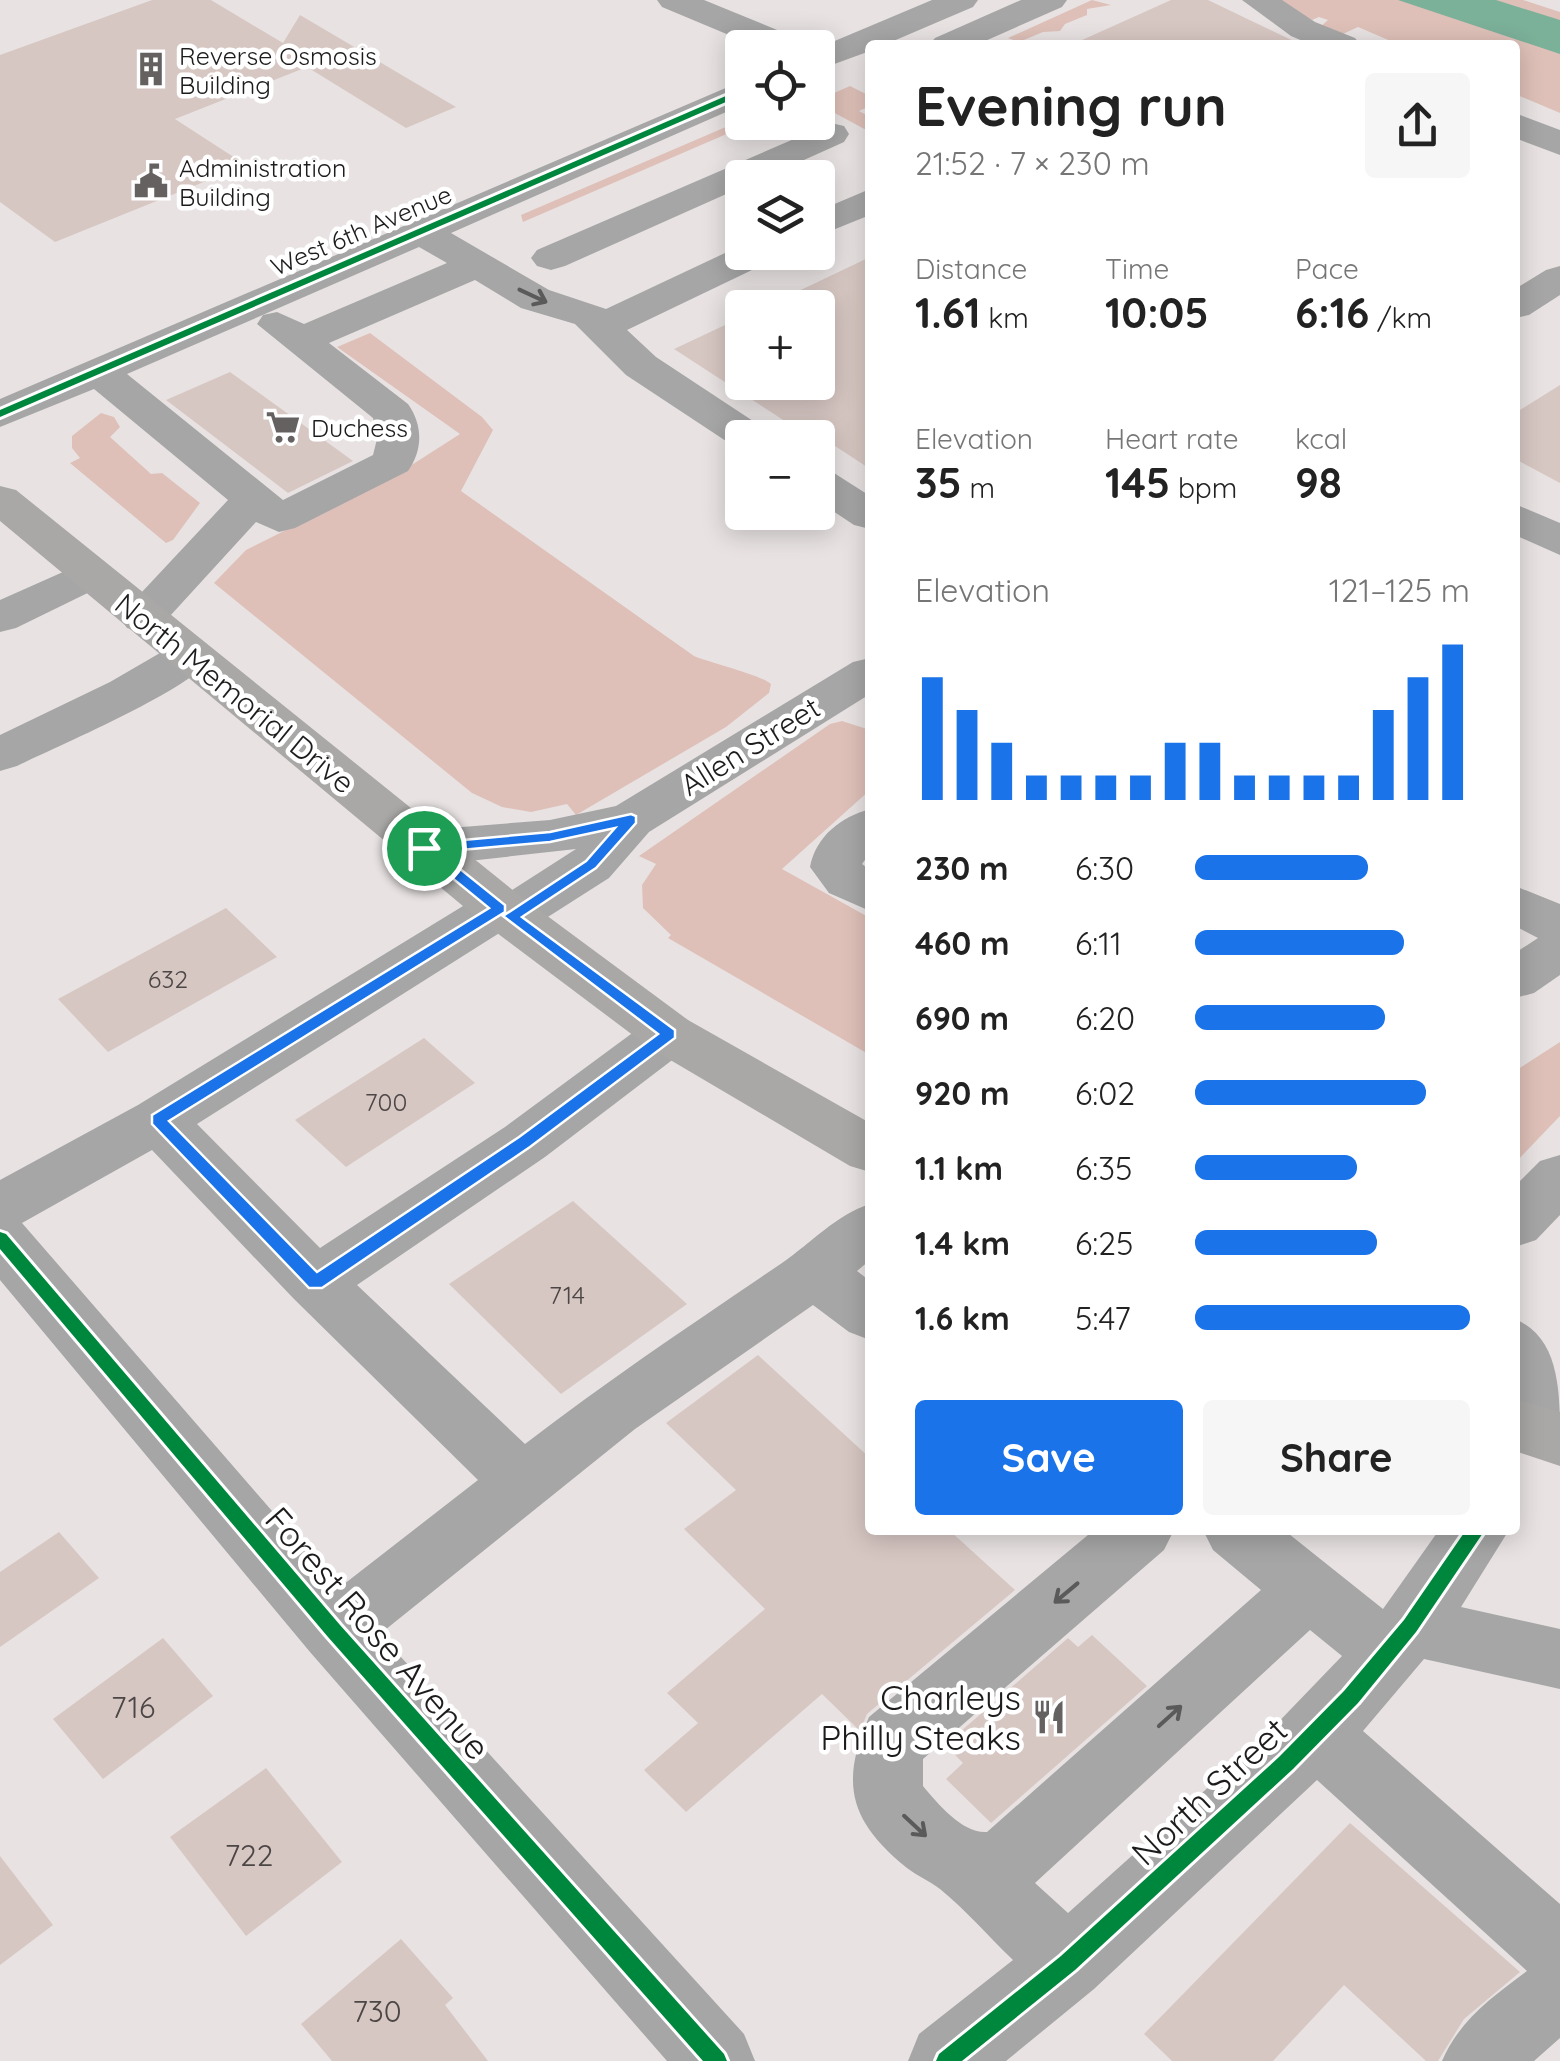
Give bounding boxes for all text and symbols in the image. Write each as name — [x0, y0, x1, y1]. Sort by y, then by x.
map controls — [725, 30, 835, 530]
button: locate — [725, 30, 835, 140]
place label: Reverse Osmosis Building — [179, 40, 377, 100]
building icon: Reverse Osmosis Building — [132, 50, 170, 88]
text: Evening run — [915, 71, 1227, 140]
button: share — [1365, 73, 1470, 178]
text: 21:52 · 7 × 230 m — [915, 143, 1150, 183]
place label: Administration Building — [179, 152, 346, 212]
button: layers — [725, 160, 835, 270]
public building icon: Administration Building — [132, 162, 170, 200]
street label: West 6th Avenue — [266, 178, 456, 282]
text: Distance — [915, 251, 1027, 286]
text: Time — [1105, 251, 1169, 286]
text: Pace — [1295, 251, 1359, 286]
text: 1.61 — [915, 286, 981, 339]
text: 10:05 — [1105, 286, 1209, 339]
text: 6:16 — [1295, 286, 1369, 339]
one-way arrow — [518, 288, 548, 307]
button: + — [725, 290, 835, 400]
text: km — [981, 300, 1029, 335]
text: /km — [1369, 300, 1432, 335]
supermarket icon: Duchess — [264, 408, 302, 446]
place label: Duchess — [311, 412, 408, 443]
button: − — [725, 420, 835, 530]
text: Elevation — [915, 421, 1033, 456]
text: Heart rate — [1105, 421, 1239, 456]
text: kcal — [1295, 421, 1347, 456]
text: 35 — [915, 456, 962, 509]
text: 145 — [1105, 456, 1170, 509]
text: 98 — [1295, 456, 1342, 509]
text: m — [962, 470, 995, 505]
text: bpm — [1170, 470, 1237, 505]
text: Elevation — [915, 570, 1050, 610]
text: 121–125 m — [1329, 570, 1470, 610]
street label: North Memorial Drive — [107, 585, 363, 801]
street label: Allen Street — [673, 688, 827, 804]
pin — [382, 806, 467, 891]
icon: arrive — [397, 821, 452, 876]
text: 230 m — [915, 848, 1009, 888]
text: 6:30 — [1075, 848, 1134, 888]
text: 460 m — [915, 923, 1010, 963]
text: 6:11 — [1075, 923, 1122, 963]
house number: 632 — [148, 963, 188, 994]
text: 690 m — [915, 998, 1009, 1038]
text: 6:20 — [1075, 998, 1135, 1038]
text: 920 m — [915, 1073, 1010, 1113]
text: 6:02 — [1075, 1073, 1135, 1113]
house number: 700 — [365, 1086, 407, 1117]
text: 1.1 km — [915, 1148, 1003, 1188]
text: 6:35 — [1075, 1148, 1132, 1188]
text: 1.4 km — [915, 1223, 1010, 1263]
text: 6:25 — [1075, 1223, 1133, 1263]
house number: 714 — [549, 1279, 585, 1310]
text: 1.6 km — [915, 1298, 1010, 1338]
text: 5:47 — [1075, 1298, 1131, 1338]
button: Save — [915, 1400, 1183, 1515]
button: Share — [1203, 1400, 1470, 1515]
street label: Forest Rose Avenue — [256, 1498, 500, 1768]
one-way arrow — [1054, 1581, 1080, 1603]
place label: Charleys Philly Steaks — [820, 1675, 1021, 1759]
house number: 716 — [111, 1688, 155, 1726]
restaurant icon: Charleys Philly Steaks — [1030, 1698, 1068, 1736]
one-way arrow — [1157, 1705, 1182, 1728]
street label: North Street — [1122, 1708, 1296, 1874]
one-way arrow — [902, 1815, 927, 1838]
house number: 722 — [225, 1836, 273, 1874]
house number: 730 — [353, 1992, 401, 2030]

